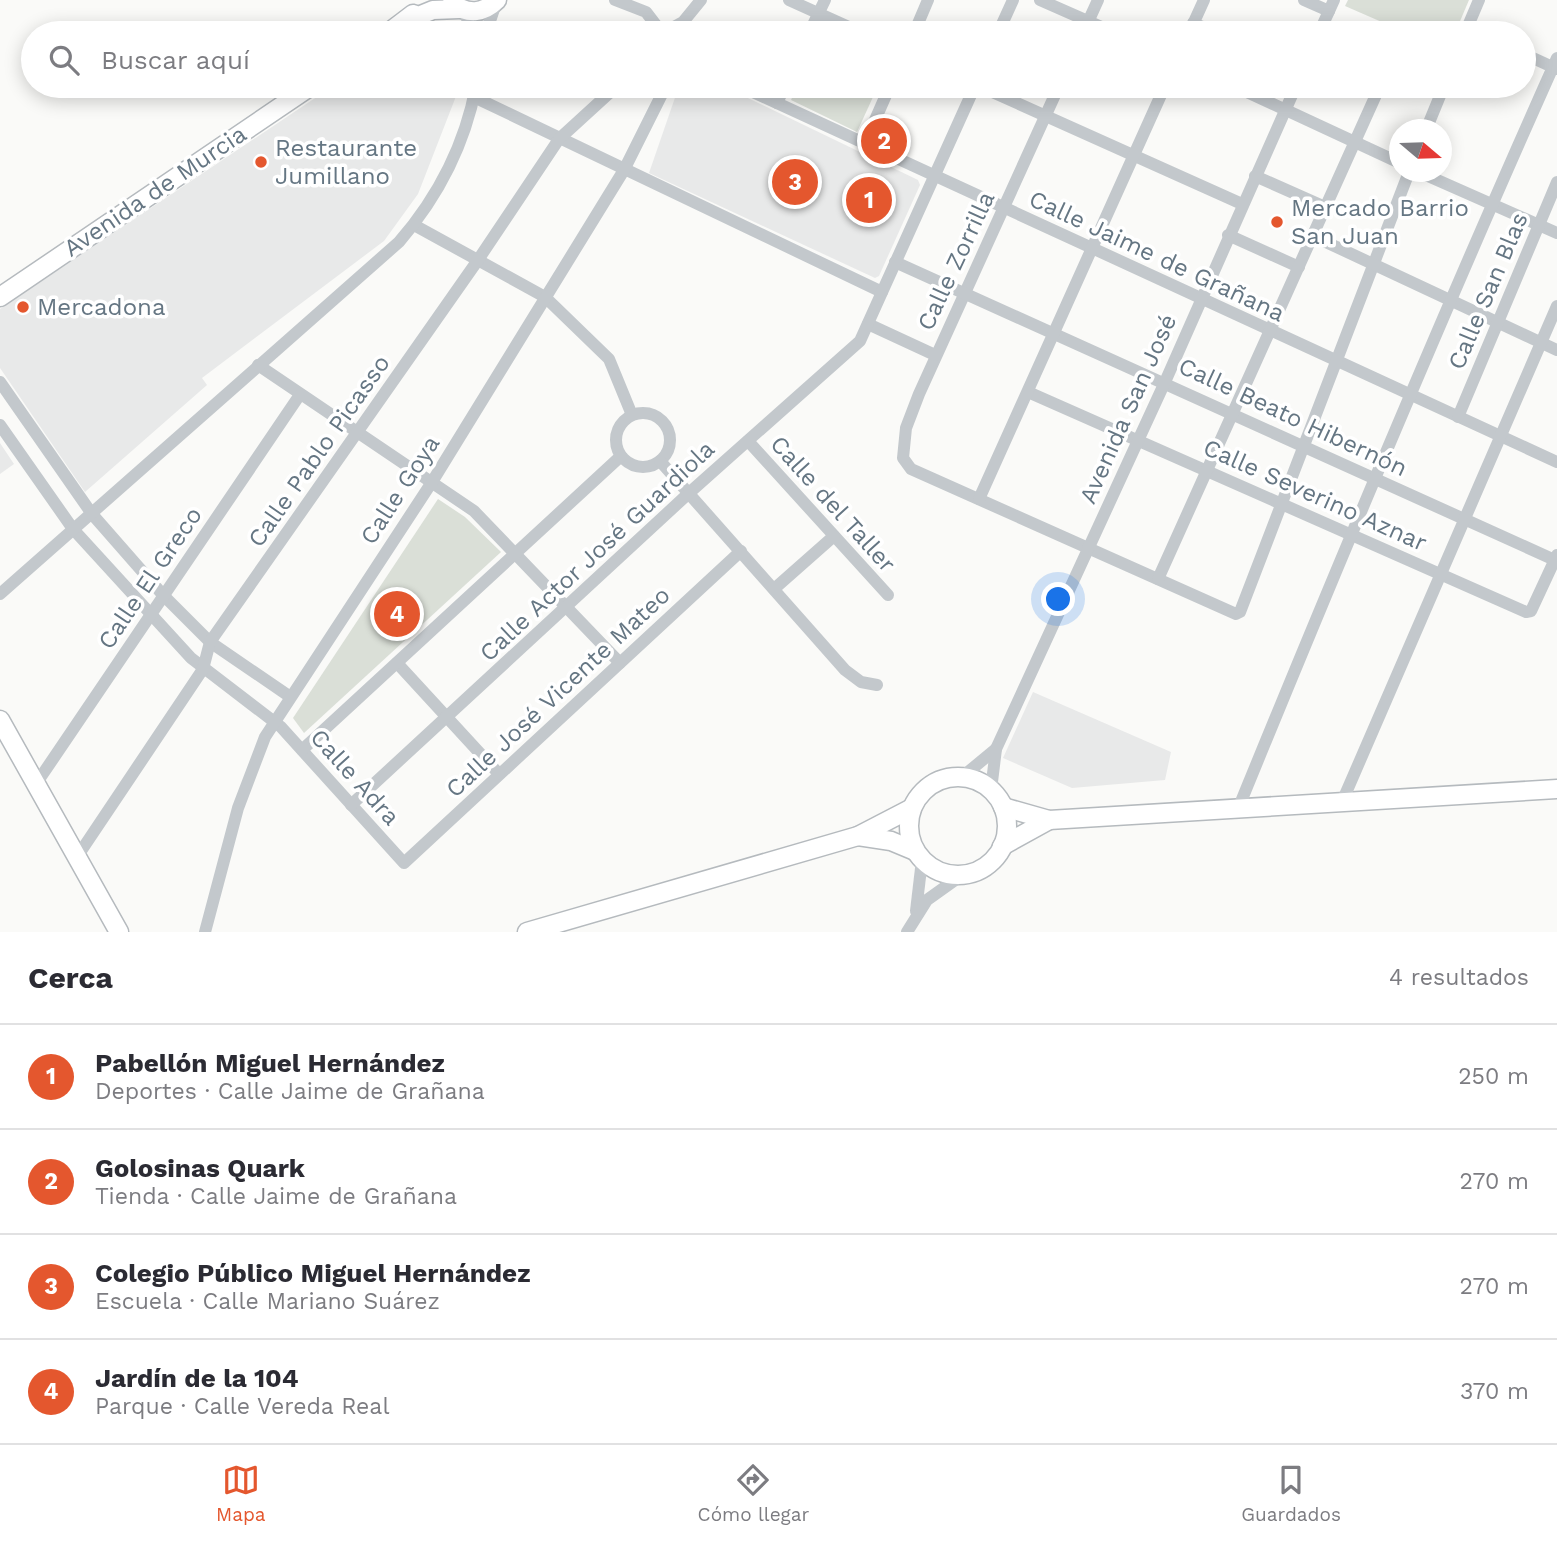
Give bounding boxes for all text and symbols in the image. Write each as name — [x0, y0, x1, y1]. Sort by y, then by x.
search box — [21, 21, 1536, 98]
icon: search — [45, 41, 83, 79]
text: Buscar aquí — [101, 45, 250, 75]
pin: 2 — [861, 115, 907, 167]
north arrow — [1389, 119, 1452, 182]
street label: Avenida de Murcia — [59, 120, 251, 262]
place label: Restaurante Jumillano — [275, 134, 417, 190]
marker: Restaurante Jumillano — [253, 154, 269, 170]
pin: 3 — [772, 156, 818, 208]
pin: 1 — [846, 174, 892, 226]
street label: Calle Jaime de Grañana — [1025, 184, 1289, 328]
street label: Calle Zorrilla — [912, 187, 1000, 335]
place label: Mercado Barrio San Juan — [1291, 194, 1469, 250]
street label: Calle San Blas — [1442, 208, 1534, 374]
marker: Mercado Barrio San Juan — [1269, 214, 1285, 230]
place label: Mercadona — [37, 293, 165, 321]
marker: Mercadona — [15, 299, 31, 315]
street label: Avenida San José — [1074, 310, 1182, 508]
street label: Calle Pablo Picasso — [242, 350, 396, 552]
street label: Calle Beato Hibernón — [1174, 352, 1412, 482]
street label: Calle Goya — [355, 430, 445, 550]
street label: Calle del Taller — [764, 430, 902, 578]
street label: Calle Severino Aznar — [1199, 433, 1431, 557]
street label: Calle Actor José Guardiola — [474, 435, 720, 667]
street label: Calle El Greco — [92, 502, 208, 654]
street label: Calle José Vicente Mateo — [440, 581, 676, 803]
your location — [1041, 582, 1075, 616]
pin: 4 — [374, 588, 420, 640]
street label: Calle Adra — [305, 723, 405, 831]
text: Cerca — [28, 960, 113, 995]
text: 4 resultados — [1389, 964, 1529, 991]
text: Pabellón Miguel Hernández — [95, 1048, 445, 1078]
text: 1 — [46, 1063, 56, 1090]
text: 250 m — [1458, 1063, 1529, 1090]
text: Deportes · Calle Jaime de Grañana — [95, 1078, 485, 1105]
text: Golosinas Quark — [95, 1153, 305, 1183]
text: 2 — [44, 1168, 58, 1195]
text: 270 m — [1460, 1168, 1529, 1195]
text: Tienda · Calle Jaime de Grañana — [95, 1183, 457, 1210]
text: Colegio Público Miguel Hernández — [95, 1258, 531, 1288]
text: 3 — [44, 1273, 58, 1300]
text: 270 m — [1460, 1273, 1529, 1300]
text: Escuela · Calle Mariano Suárez — [95, 1288, 440, 1315]
text: Jardín de la 104 — [95, 1363, 299, 1393]
text: 4 — [44, 1378, 58, 1405]
text: 370 m — [1460, 1378, 1529, 1405]
text: Parque · Calle Vereda Real — [95, 1393, 389, 1420]
tab: Mapa — [216, 1461, 266, 1526]
tab: Cómo llegar — [698, 1461, 809, 1526]
tab: Guardados — [1241, 1461, 1341, 1526]

